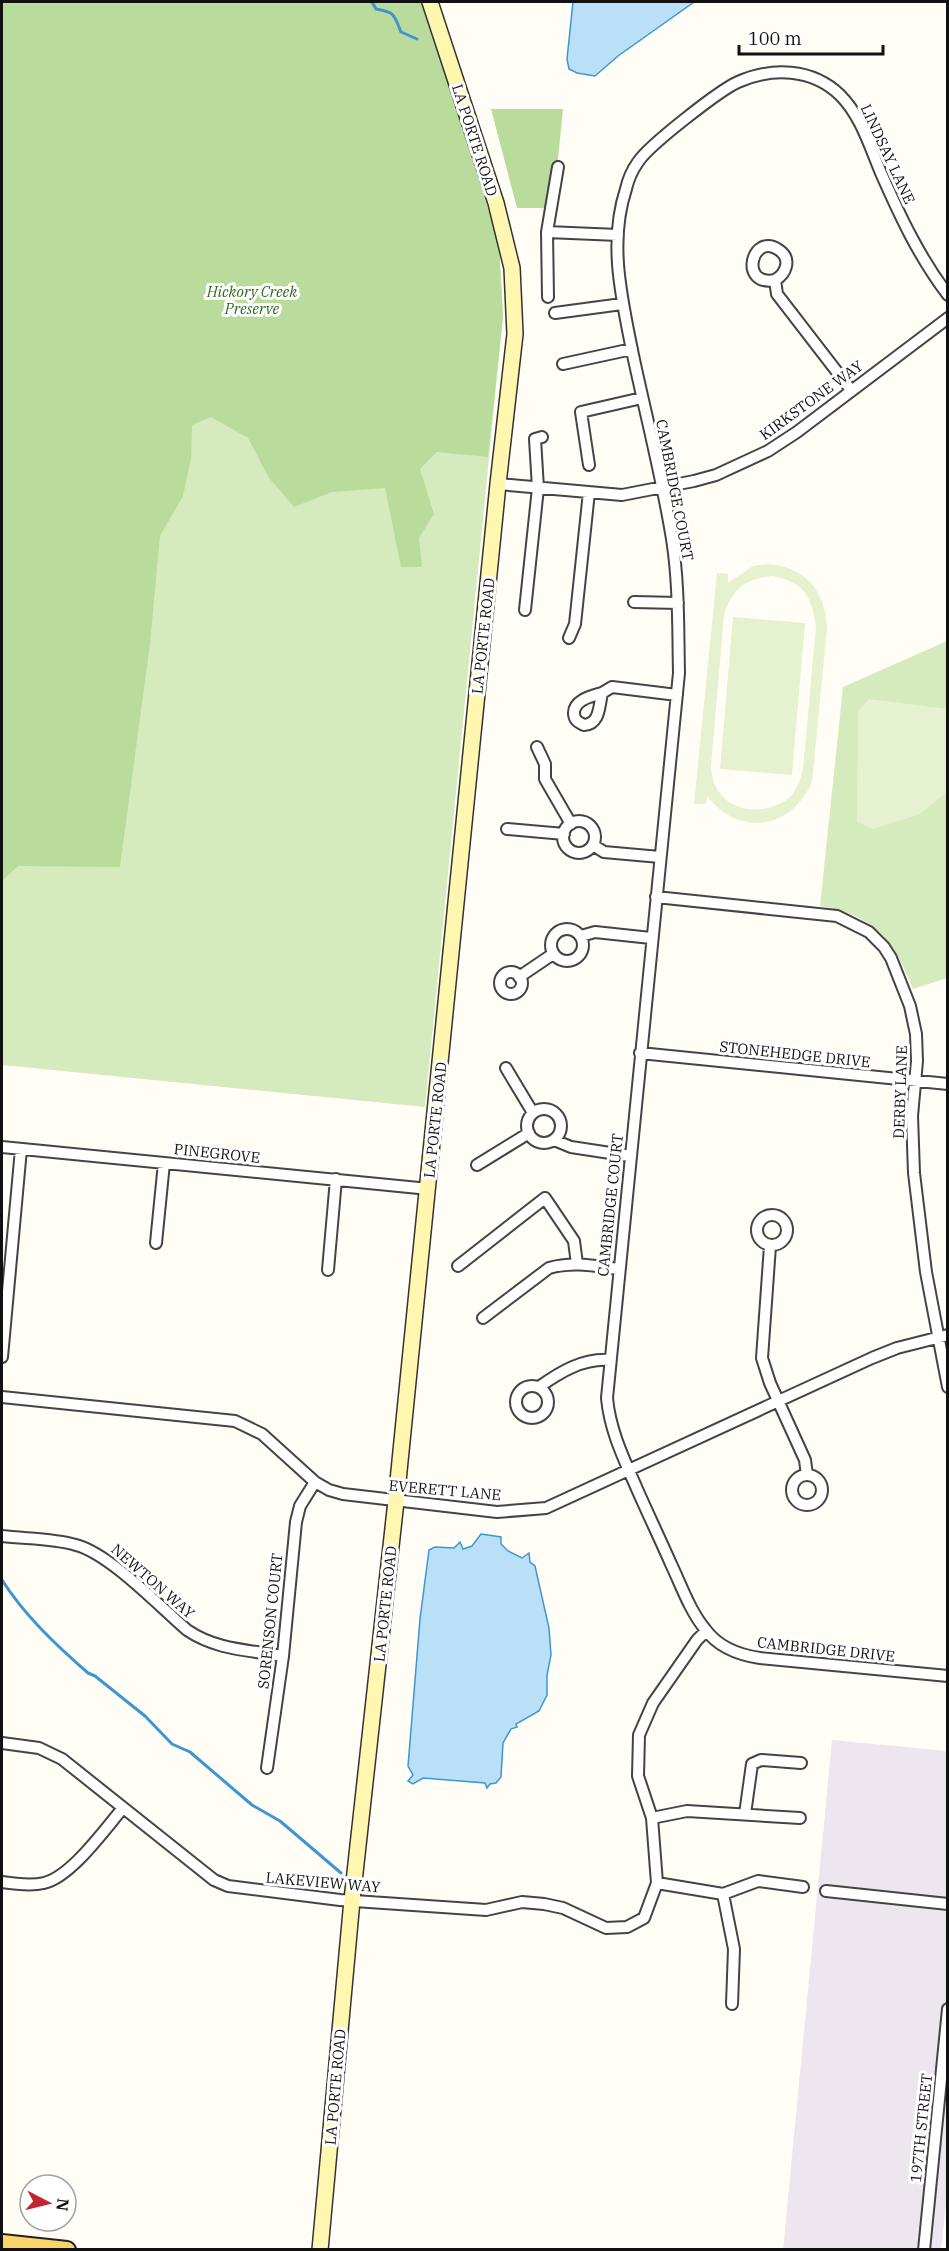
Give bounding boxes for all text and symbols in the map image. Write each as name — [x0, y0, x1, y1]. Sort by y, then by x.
scale bar — [739, 18, 883, 56]
text: 100 m — [748, 27, 802, 50]
street label: LA PORTE ROAD — [448, 82, 502, 198]
street label: LINDSAY LANE — [857, 101, 919, 207]
park label: Hickory Creek Preserve — [206, 282, 297, 318]
street label: KIRKSTONE WAY — [756, 356, 867, 444]
street label: CAMBRIDGE COURT — [652, 418, 698, 563]
street label: LA PORTE ROAD — [467, 577, 499, 695]
street label: STONEHEDGE DRIVE — [719, 1037, 871, 1071]
street label: DERBY LANE — [889, 1045, 911, 1139]
street label: LA PORTE ROAD — [419, 1061, 451, 1179]
street label: CAMBRIDGE COURT — [593, 1132, 627, 1277]
street label: PINEGROVE — [173, 1139, 261, 1167]
street label: EVERETT LANE — [388, 1476, 502, 1504]
street label: NEWTON WAY — [107, 1540, 199, 1623]
street label: LA PORTE ROAD — [369, 1545, 401, 1663]
street label: SORENSON COURT — [253, 1552, 287, 1690]
street label: CAMBRIDGE DRIVE — [756, 1632, 896, 1666]
street label: LAKEVIEW WAY — [265, 1868, 382, 1897]
street label: LA PORTE ROAD — [320, 2028, 350, 2146]
street label: 197TH STREET — [906, 2072, 936, 2183]
north arrow — [18, 2173, 78, 2233]
text: N — [52, 2197, 74, 2212]

